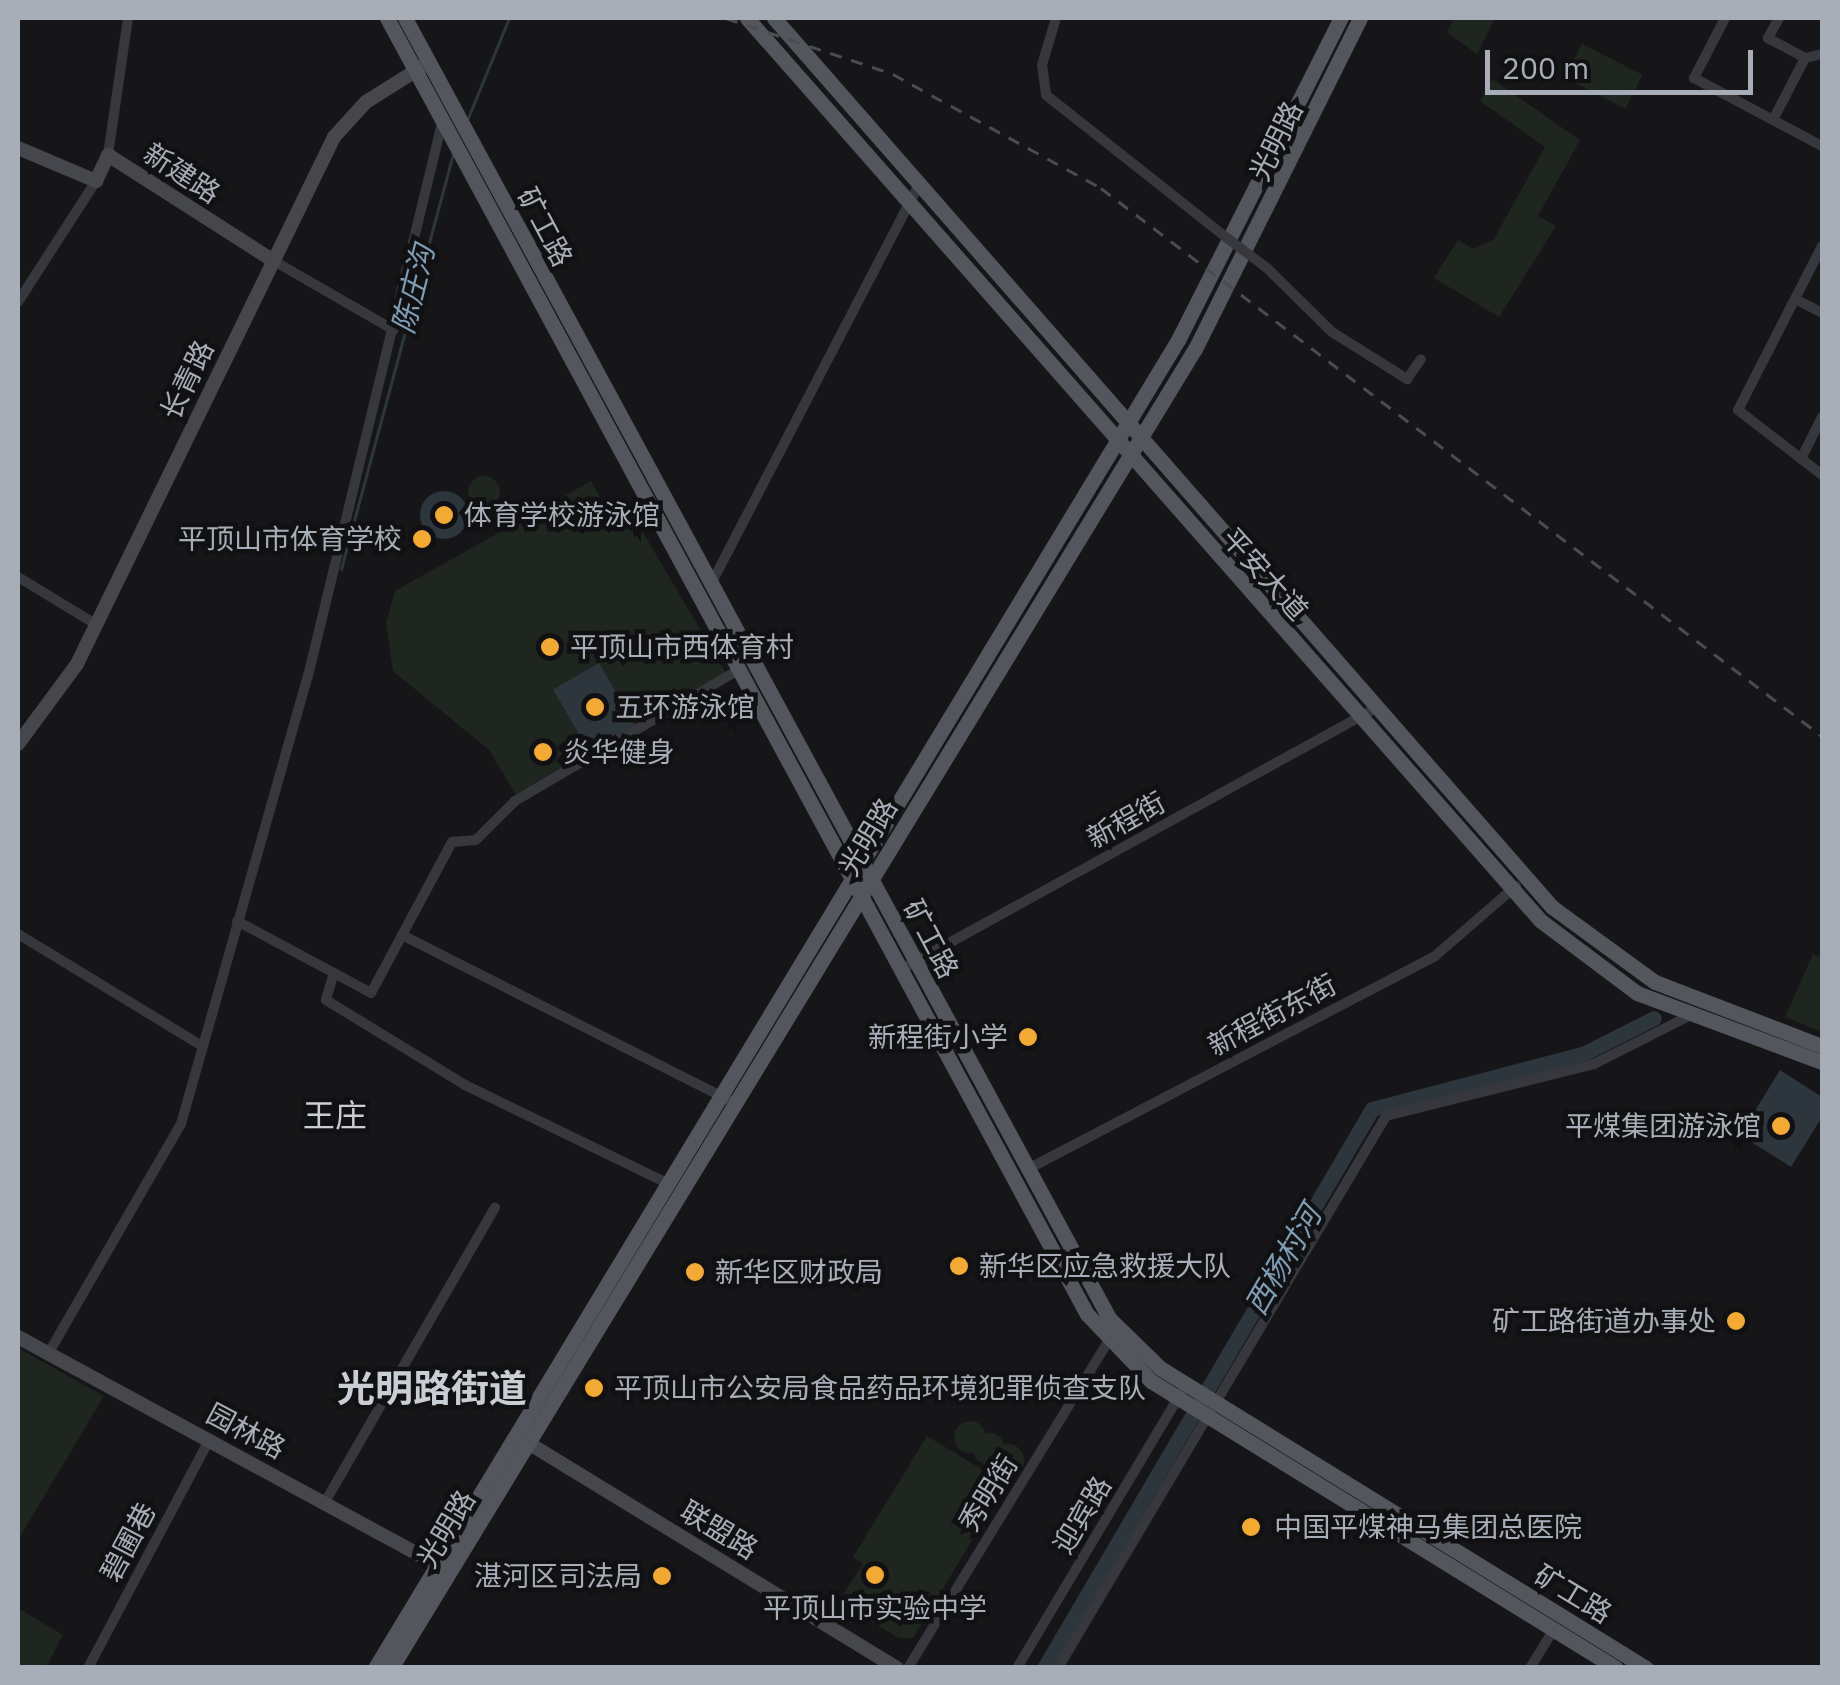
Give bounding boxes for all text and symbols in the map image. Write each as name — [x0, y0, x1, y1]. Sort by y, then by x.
scale bar — [1490, 30, 1758, 92]
text: 200 m — [1502, 48, 1589, 87]
street label: 光明路 — [1242, 96, 1310, 186]
street label: 新建路 — [138, 136, 226, 210]
street label: 矿工路 — [510, 182, 580, 272]
water label: 陈庄沟 — [385, 241, 441, 337]
street label: 长青路 — [153, 335, 221, 425]
place label: 体育学校游泳馆 — [464, 498, 660, 532]
marker: 体育学校游泳馆 — [433, 504, 455, 526]
street label: 平安大道 — [1215, 521, 1315, 627]
place label: 平顶山市体育学校 — [178, 522, 402, 556]
marker: 平顶山市体育学校 — [411, 528, 433, 550]
place label: 平顶山市西体育村 — [570, 630, 794, 664]
marker: 平顶山市西体育村 — [539, 636, 561, 658]
place label: 五环游泳馆 — [615, 690, 755, 724]
marker: 五环游泳馆 — [584, 696, 606, 718]
place label: 炎华健身 — [563, 735, 675, 769]
marker: 炎华健身 — [532, 741, 554, 763]
street label: 新程街 — [1081, 785, 1171, 855]
street label: 光明路 — [832, 792, 904, 882]
street label: 矿工路 — [896, 894, 966, 984]
street label: 新程街东街 — [1202, 967, 1342, 1063]
place label: 新程街小学 — [868, 1020, 1008, 1054]
marker: 新程街小学 — [1017, 1026, 1039, 1048]
district label: 王庄 — [303, 1096, 367, 1134]
place label: 平煤集团游泳馆 — [1565, 1109, 1761, 1143]
marker: 平煤集团游泳馆 — [1770, 1115, 1792, 1137]
water label: 西杨村河 — [1237, 1199, 1329, 1321]
place label: 新华区应急救援大队 — [979, 1249, 1231, 1283]
place label: 新华区财政局 — [715, 1255, 883, 1289]
marker: 新华区应急救援大队 — [948, 1255, 970, 1277]
marker: 新华区财政局 — [684, 1261, 706, 1283]
place label: 矿工路街道办事处 — [1492, 1304, 1716, 1338]
marker: 矿工路街道办事处 — [1725, 1310, 1747, 1332]
district label: 光明路街道 — [337, 1365, 527, 1411]
place label: 平顶山市公安局食品药品环境犯罪侦查支队 — [614, 1371, 1146, 1405]
marker: 平顶山市公安局食品药品环境犯罪侦查支队 — [583, 1377, 605, 1399]
street label: 园林路 — [201, 1396, 291, 1466]
street label: 秀明街 — [951, 1448, 1025, 1538]
street label: 迎宾路 — [1046, 1470, 1118, 1560]
street label: 光明路 — [410, 1484, 482, 1574]
street label: 联盟路 — [674, 1494, 764, 1566]
street label: 碧圃巷 — [93, 1497, 163, 1587]
place label: 中国平煤神马集团总医院 — [1274, 1510, 1582, 1544]
marker: 中国平煤神马集团总医院 — [1238, 1514, 1264, 1540]
street label: 矿工路 — [1528, 1558, 1618, 1630]
place label: 湛河区司法局 — [474, 1559, 642, 1593]
marker: 平顶山市实验中学 — [864, 1564, 886, 1586]
marker: 湛河区司法局 — [651, 1565, 673, 1587]
place label: 平顶山市实验中学 — [763, 1591, 987, 1625]

